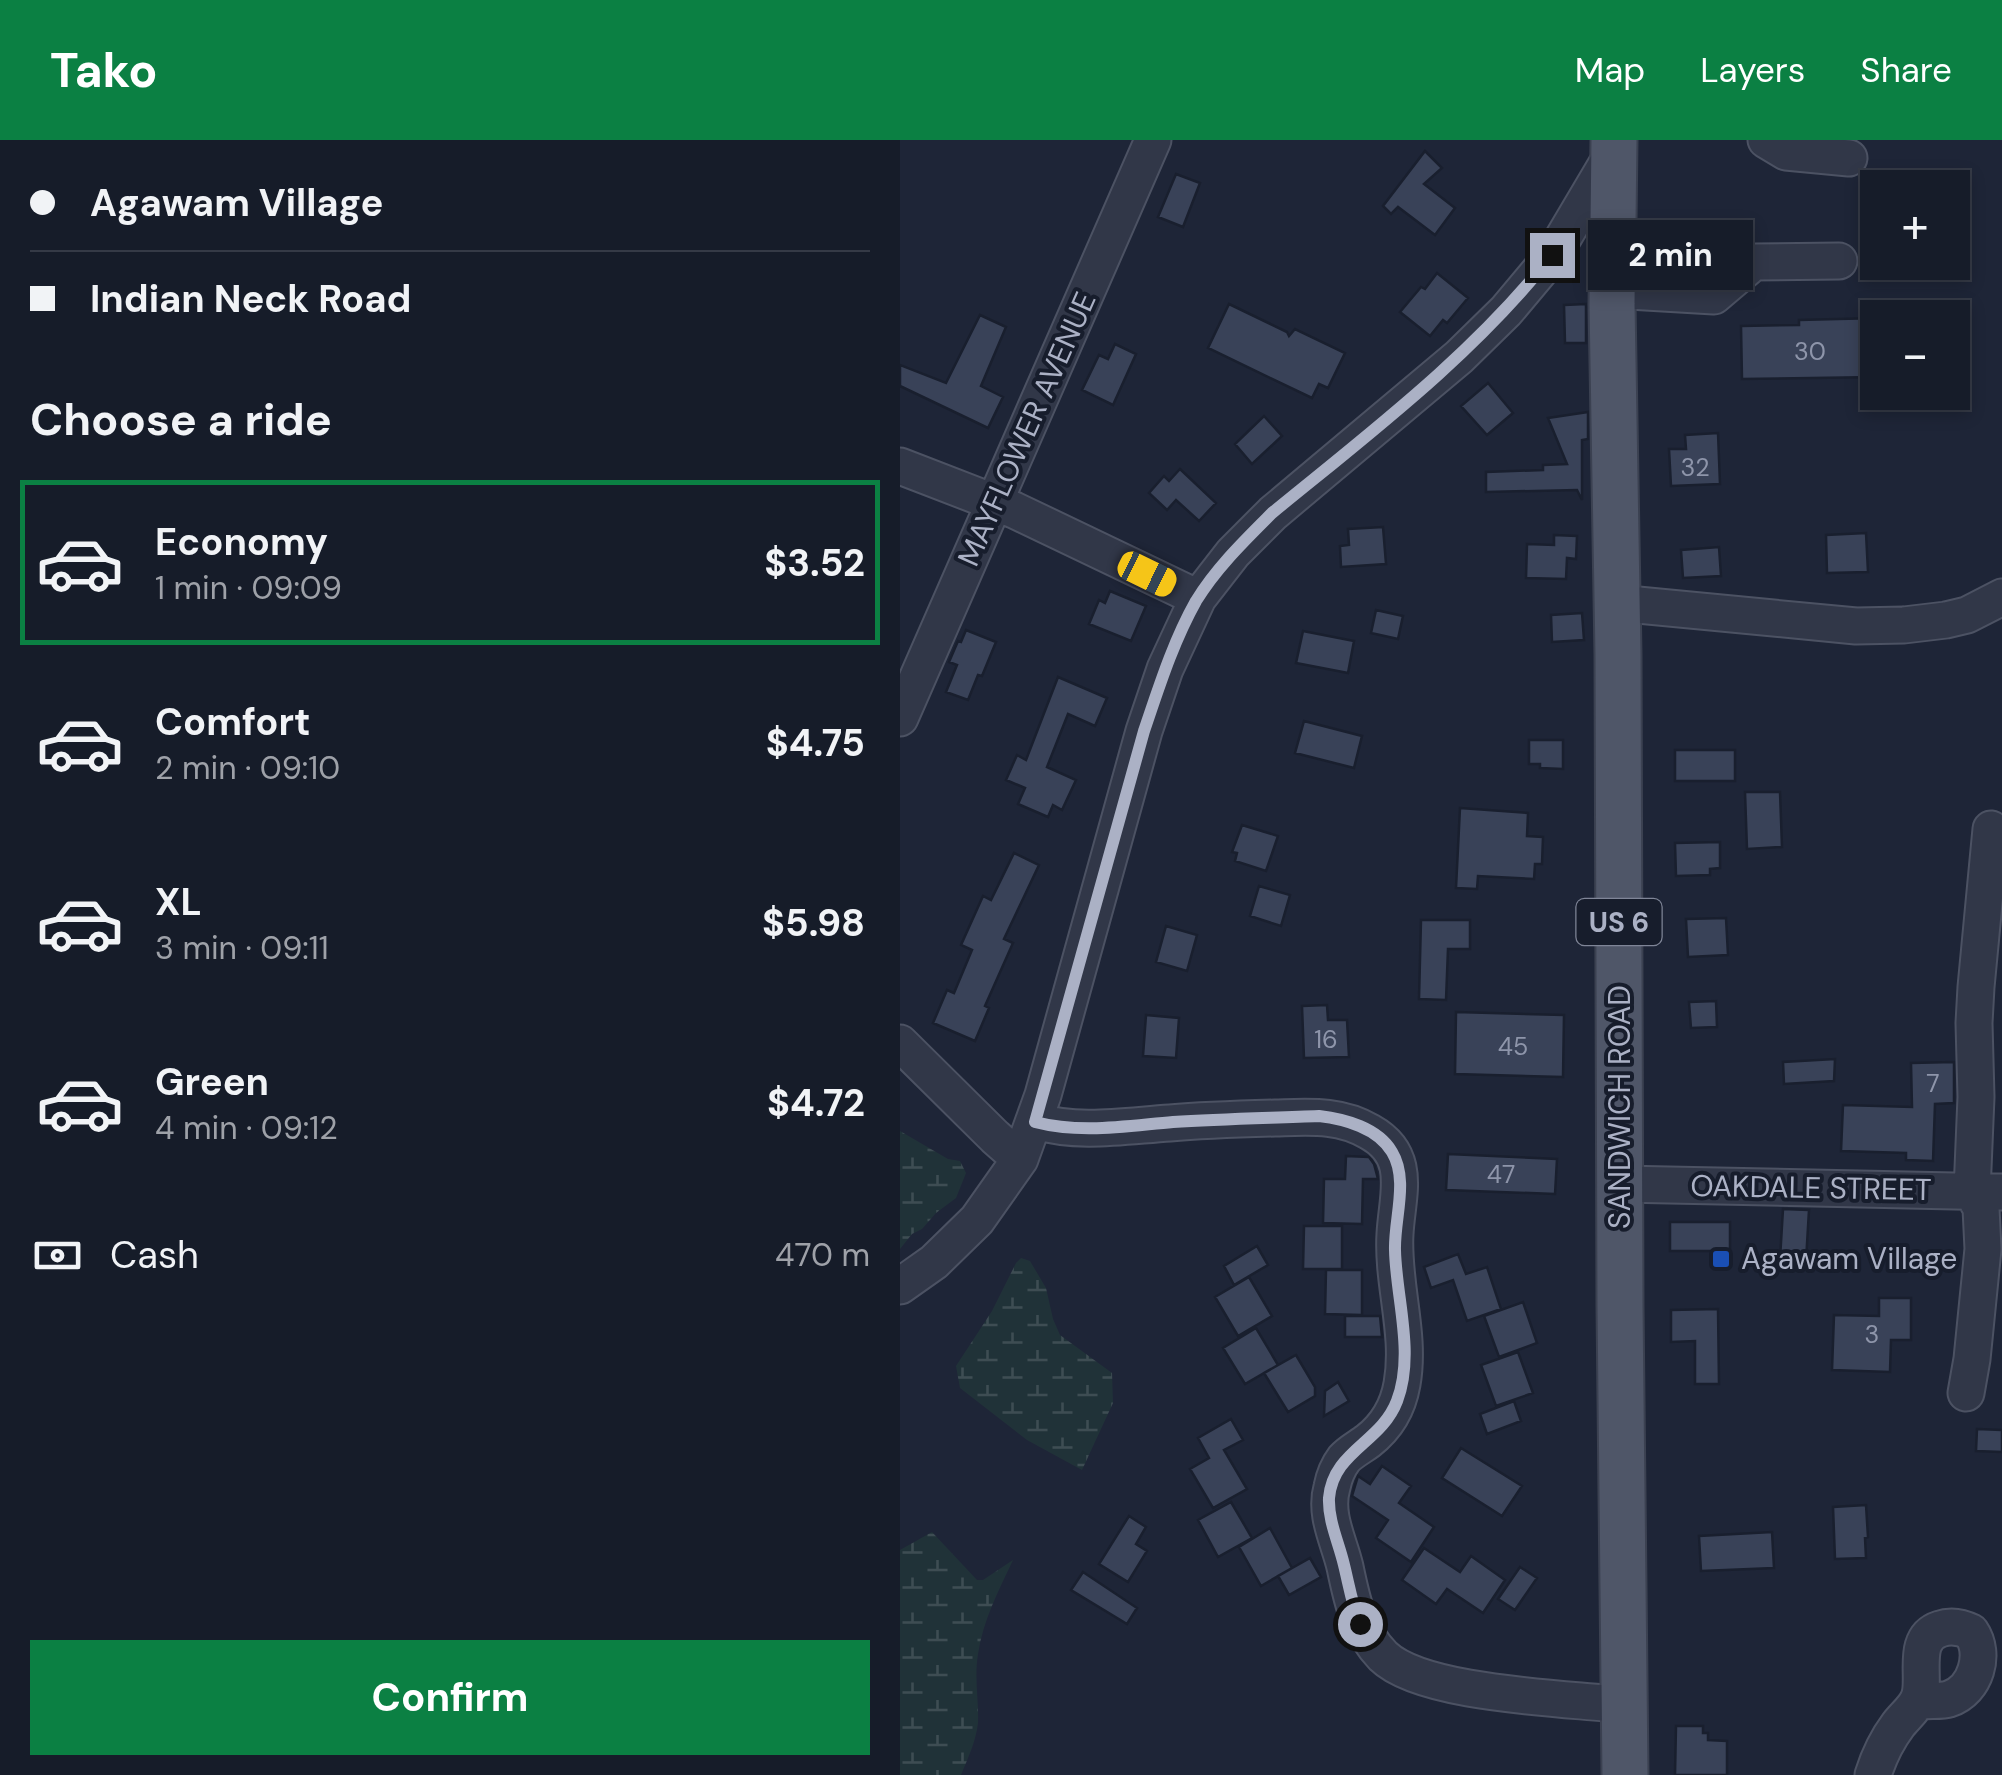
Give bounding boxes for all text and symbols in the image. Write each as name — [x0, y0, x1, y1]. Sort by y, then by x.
text: Tako — [50, 39, 158, 102]
text: Map — [1575, 47, 1645, 93]
text: Layers — [1700, 47, 1805, 93]
text: Share — [1860, 47, 1952, 93]
map controls — [1860, 170, 1970, 410]
button: + — [1860, 170, 1970, 280]
text: Agawam Village — [90, 178, 383, 228]
callout: 2 min — [1587, 220, 1752, 290]
route end — [1530, 233, 1575, 278]
text: 2 min — [1628, 234, 1713, 276]
text: Indian Neck Road — [90, 274, 411, 324]
street label: MAYFLOWER AVENUE — [949, 286, 1105, 572]
button: − — [1860, 300, 1970, 410]
house number: 30 — [1794, 335, 1826, 368]
text: Choose a ride — [30, 390, 332, 449]
house number: 32 — [1680, 451, 1710, 484]
text: Economy — [155, 517, 328, 567]
icon: car — [35, 518, 125, 608]
text: $3.52 — [764, 538, 865, 588]
car — [1113, 547, 1181, 601]
text: 1 min · 09:09 — [155, 567, 342, 609]
text: Comfort — [155, 697, 311, 747]
icon: car — [35, 698, 125, 788]
text: $4.75 — [766, 718, 865, 768]
text: 2 min · 09:10 — [155, 747, 340, 789]
text: XL — [155, 877, 202, 927]
icon: car — [35, 878, 125, 968]
text: $5.98 — [762, 898, 865, 948]
road number: US 6 — [1576, 899, 1662, 945]
text: 3 min · 09:11 — [155, 927, 329, 969]
street label: SANDWICH ROAD — [1600, 985, 1639, 1229]
house number: 16 — [1314, 1023, 1338, 1056]
house number: 45 — [1498, 1030, 1528, 1063]
text: Green — [155, 1057, 269, 1107]
icon: car — [35, 1058, 125, 1148]
house number: 7 — [1926, 1067, 1940, 1100]
text: $4.72 — [767, 1078, 865, 1128]
text: 4 min · 09:12 — [155, 1107, 338, 1149]
house number: 47 — [1487, 1158, 1515, 1191]
street label: OAKDALE STREET — [1690, 1166, 1932, 1209]
icon: cash — [30, 1228, 85, 1283]
text: Cash — [110, 1230, 199, 1280]
text: 470 m — [775, 1234, 870, 1276]
place label: Agawam Village — [1741, 1239, 1957, 1278]
marker: Agawam Village — [1710, 1248, 1732, 1270]
house number: 3 — [1865, 1318, 1879, 1351]
route start — [1338, 1602, 1383, 1647]
button: Confirm — [30, 1640, 870, 1755]

